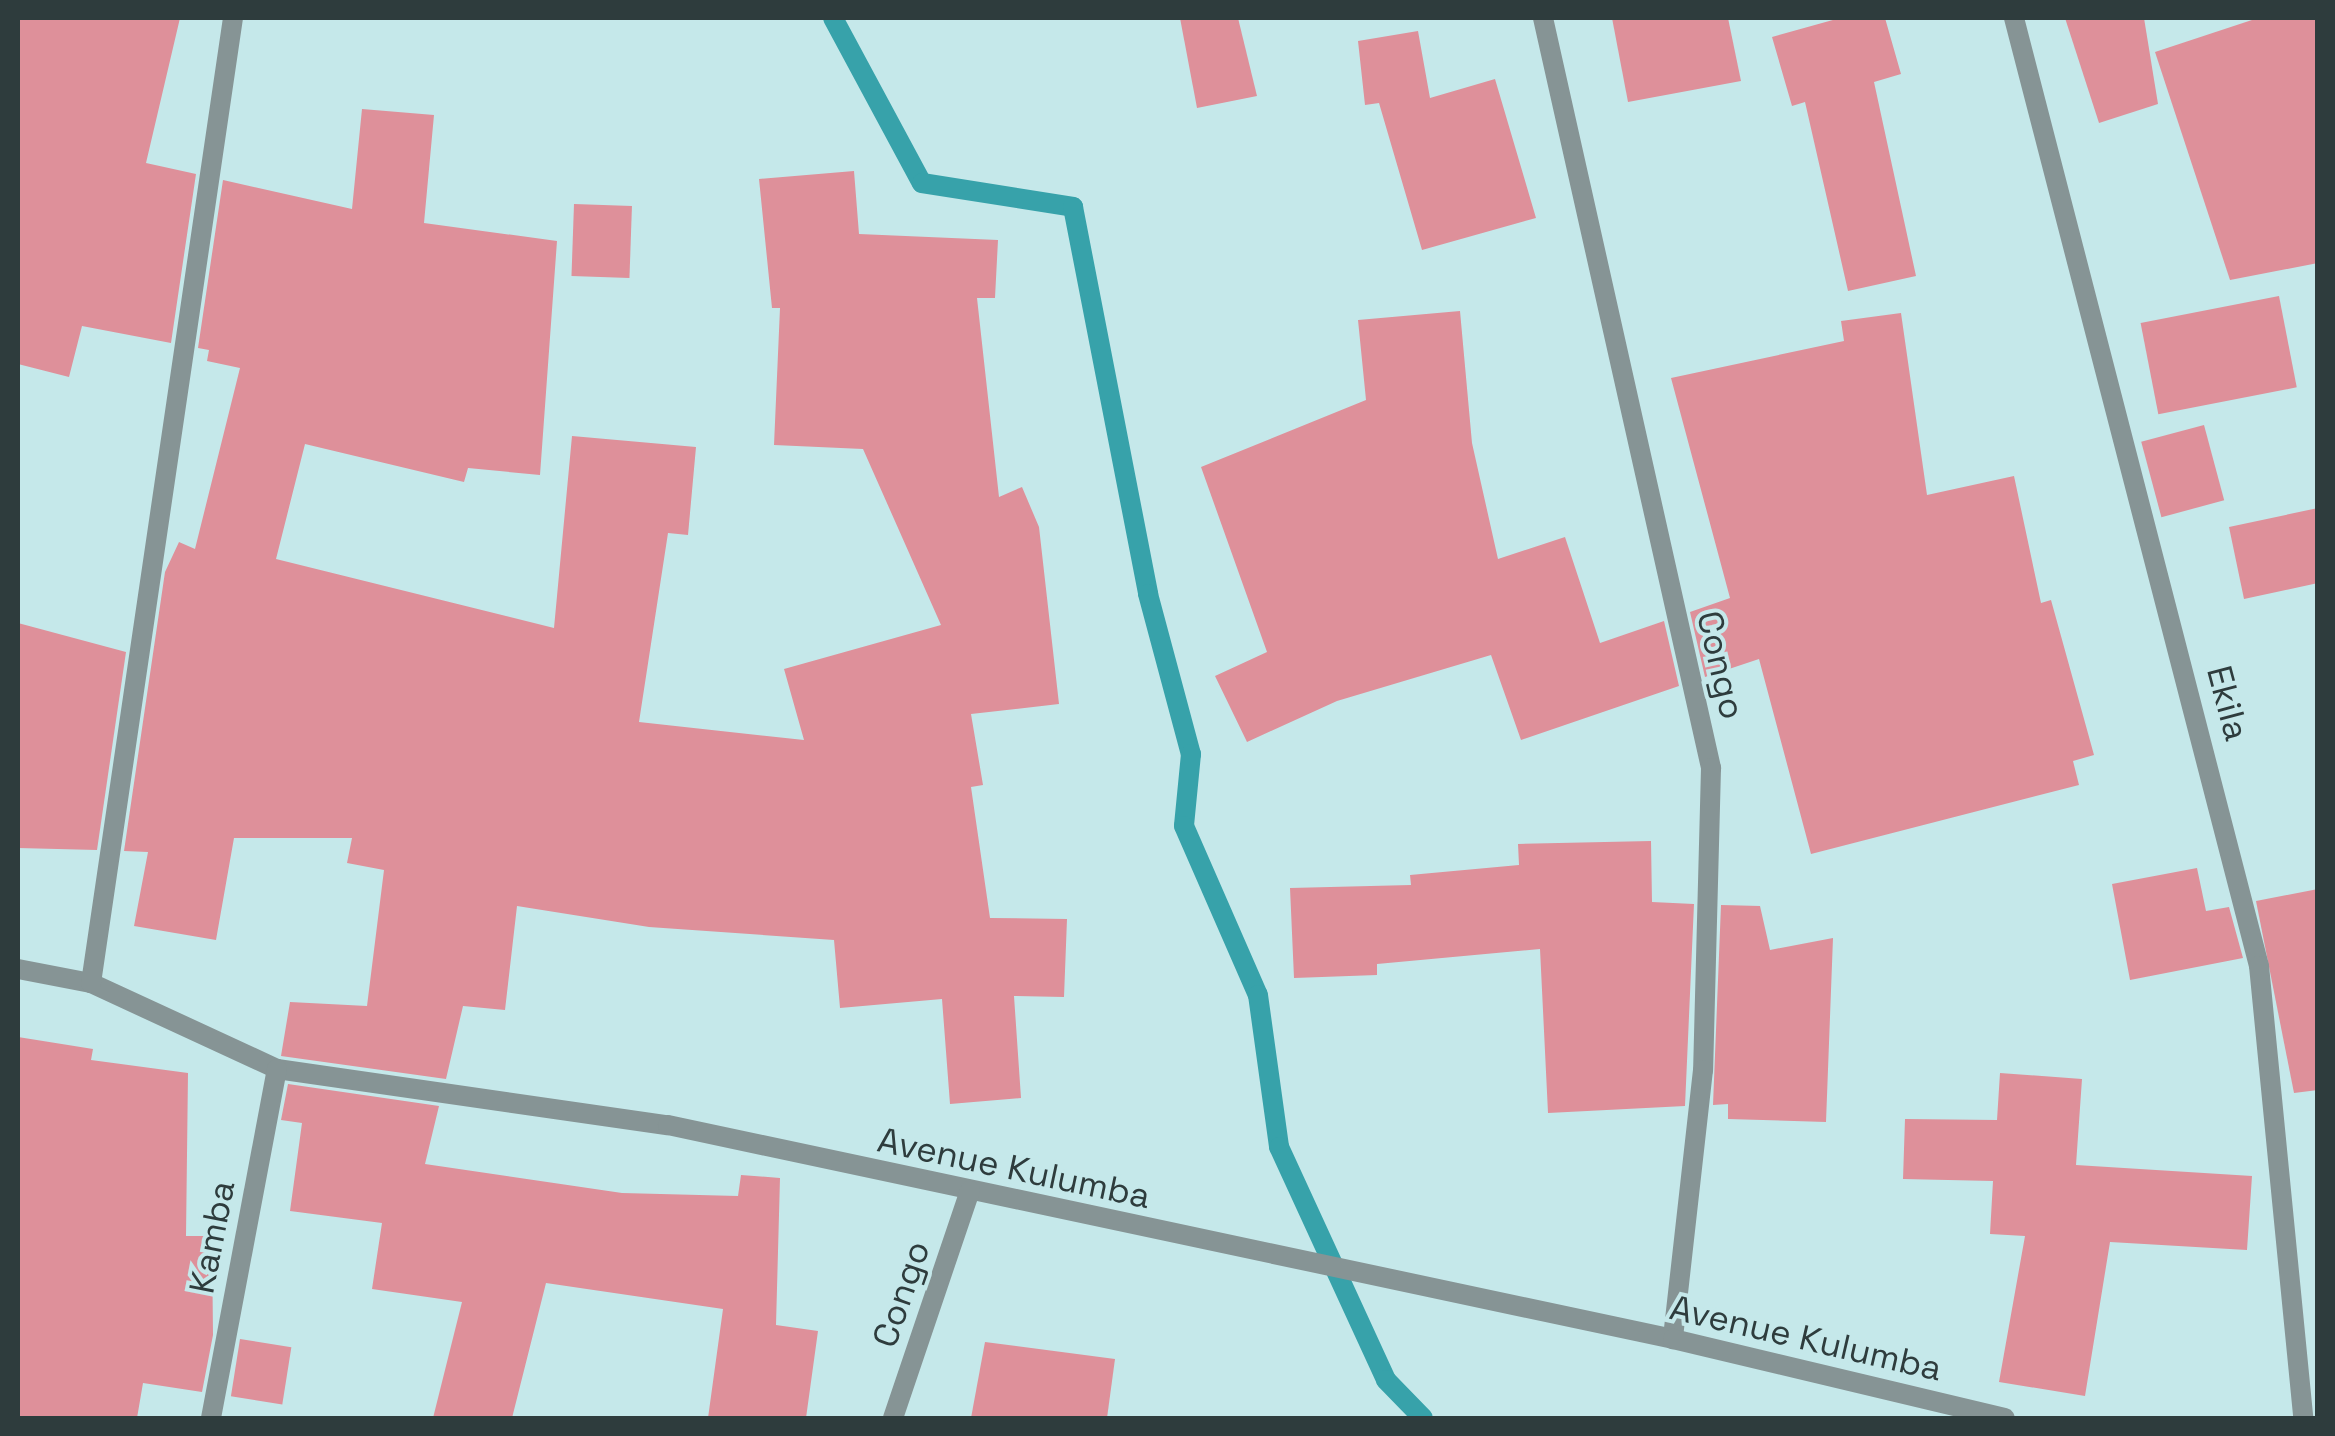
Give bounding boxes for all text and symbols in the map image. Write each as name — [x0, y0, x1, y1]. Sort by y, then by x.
street label: Congo — [1688, 607, 1754, 723]
street label: Ekila — [2198, 661, 2258, 745]
street label: Avenue Kulumba — [874, 1119, 1154, 1217]
street label: Kamba — [180, 1177, 244, 1297]
street label: Congo — [863, 1235, 939, 1353]
street label: Avenue Kulumba — [1666, 1286, 1946, 1390]

